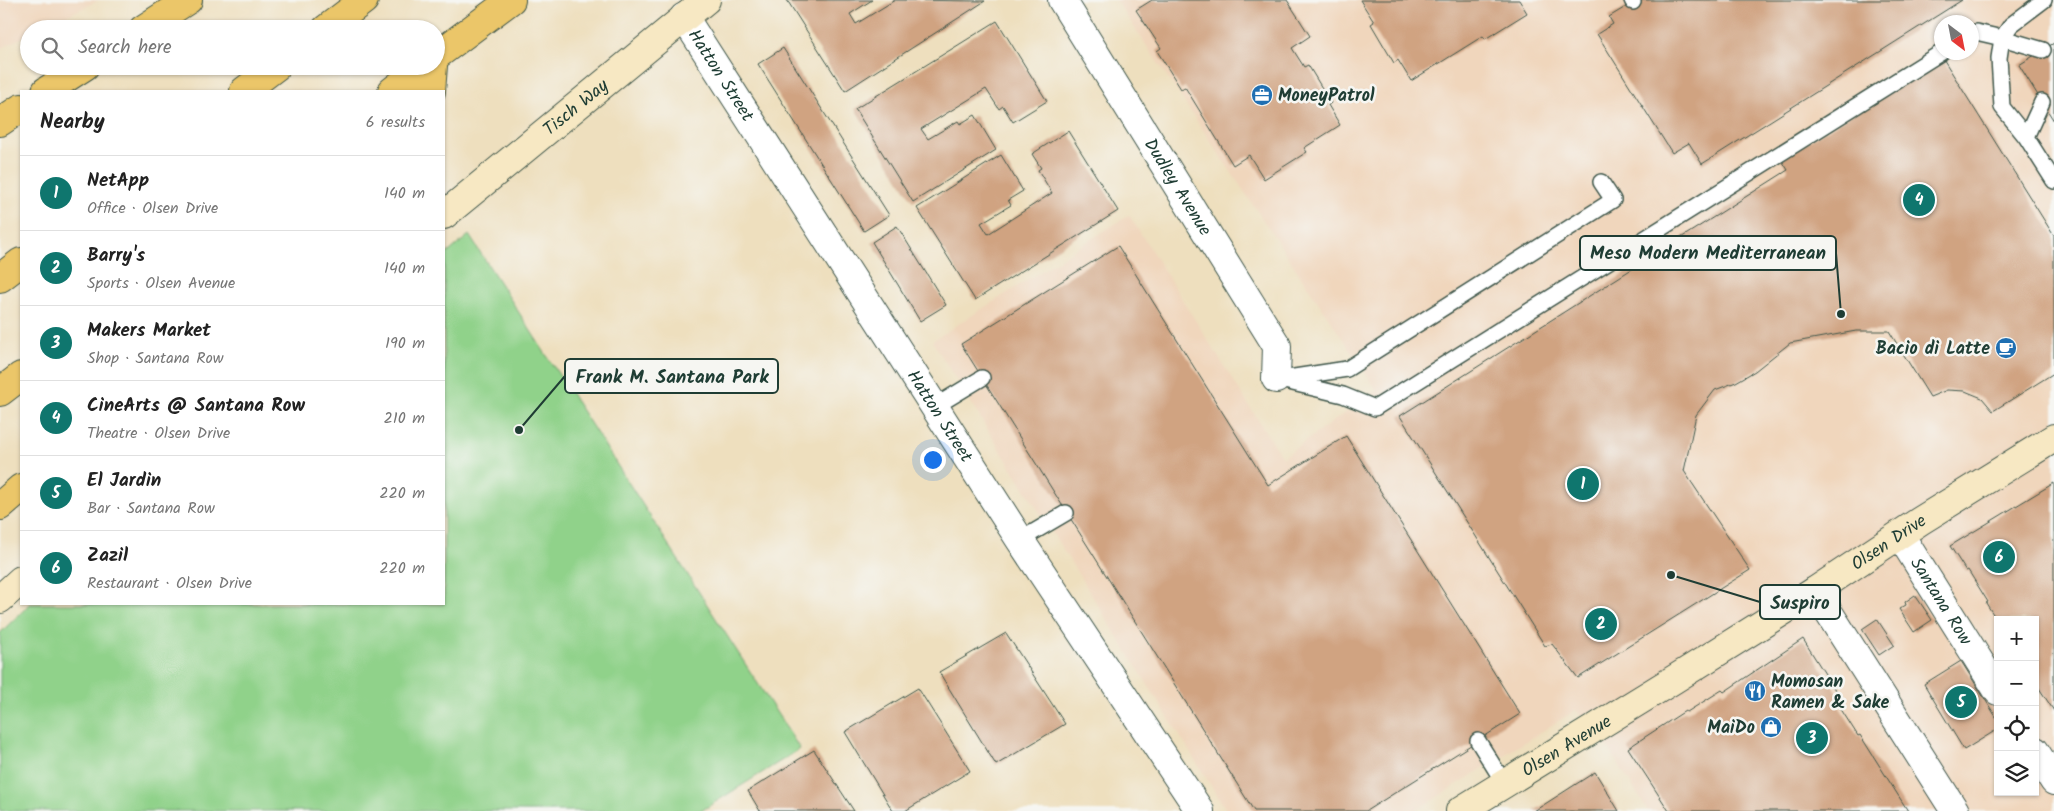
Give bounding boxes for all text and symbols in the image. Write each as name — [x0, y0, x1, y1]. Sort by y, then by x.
north arrow — [1934, 15, 1979, 60]
search box — [20, 20, 445, 75]
street label: Hatton Street — [679, 24, 761, 129]
text: Search here — [78, 33, 172, 63]
icon: search — [38, 34, 66, 62]
street label: Tisch Way — [537, 72, 616, 144]
place label: MoneyPatrol — [1278, 82, 1375, 111]
office icon: MoneyPatrol — [1250, 83, 1274, 107]
text: Nearby — [40, 106, 105, 139]
text: 6 results — [366, 110, 425, 135]
street label: Dudley Avenue — [1135, 133, 1218, 242]
text: NetApp — [87, 166, 149, 196]
text: 1 — [54, 181, 58, 206]
text: 140 m — [384, 181, 425, 206]
pin: 4 — [1903, 181, 1935, 219]
text: Office · Olsen Drive — [87, 196, 218, 221]
callout: Meso Modern Mediterranean — [1580, 236, 1836, 270]
text: Meso Modern Mediterranean — [1590, 239, 1826, 269]
text: Barry's — [87, 241, 145, 271]
text: 2 — [51, 256, 61, 281]
text: 140 m — [384, 256, 425, 281]
text: Sports · Olsen Avenue — [87, 271, 235, 296]
text: Makers Market — [87, 316, 211, 346]
text: 3 — [52, 331, 60, 356]
text: 190 m — [385, 331, 425, 356]
place label: Bacio di Latte — [1876, 335, 1990, 364]
cafe icon: Bacio di Latte — [1994, 336, 2018, 360]
text: Shop · Santana Row — [87, 346, 224, 371]
callout: Frank M. Santana Park — [565, 359, 778, 393]
text: Frank M. Santana Park — [575, 363, 769, 393]
street label: Hatton Street — [898, 365, 980, 470]
text: CineArts @ Santana Row — [87, 391, 305, 421]
text: 4 — [52, 406, 60, 431]
text: 210 m — [384, 406, 425, 431]
text: Theatre · Olsen Drive — [87, 421, 230, 446]
your location — [920, 447, 946, 473]
pin: 1 — [1567, 465, 1599, 503]
text: El Jardin — [87, 466, 161, 496]
text: 5 — [52, 481, 60, 506]
text: 220 m — [379, 481, 425, 506]
text: Bar · Santana Row — [87, 496, 215, 521]
street label: Olsen Drive — [1846, 507, 1933, 579]
pin: 6 — [1983, 538, 2015, 576]
text: Zazil — [87, 541, 128, 571]
street label: Santana Row — [1902, 552, 1979, 652]
text: 6 — [52, 556, 60, 581]
text: 220 m — [379, 556, 425, 581]
text: Restaurant · Olsen Drive — [87, 571, 252, 596]
callout: Suspiro — [1760, 585, 1840, 619]
text: Suspiro — [1770, 589, 1830, 619]
pin: 2 — [1585, 605, 1617, 643]
map controls — [1994, 616, 2039, 796]
button: + — [1994, 616, 2039, 661]
button: − — [1994, 661, 2039, 706]
place label: Momosan Ramen & Sake — [1771, 668, 1889, 718]
restaurant icon: Momosan Ramen & Sake — [1743, 679, 1767, 703]
pin: 5 — [1945, 683, 1977, 721]
button: locate — [1994, 706, 2039, 751]
street label: Olsen Avenue — [1517, 708, 1618, 786]
place label: MaiDo — [1707, 714, 1755, 743]
shop icon: MaiDo — [1759, 715, 1783, 739]
pin: 3 — [1796, 719, 1828, 757]
button: layers — [1994, 751, 2039, 796]

